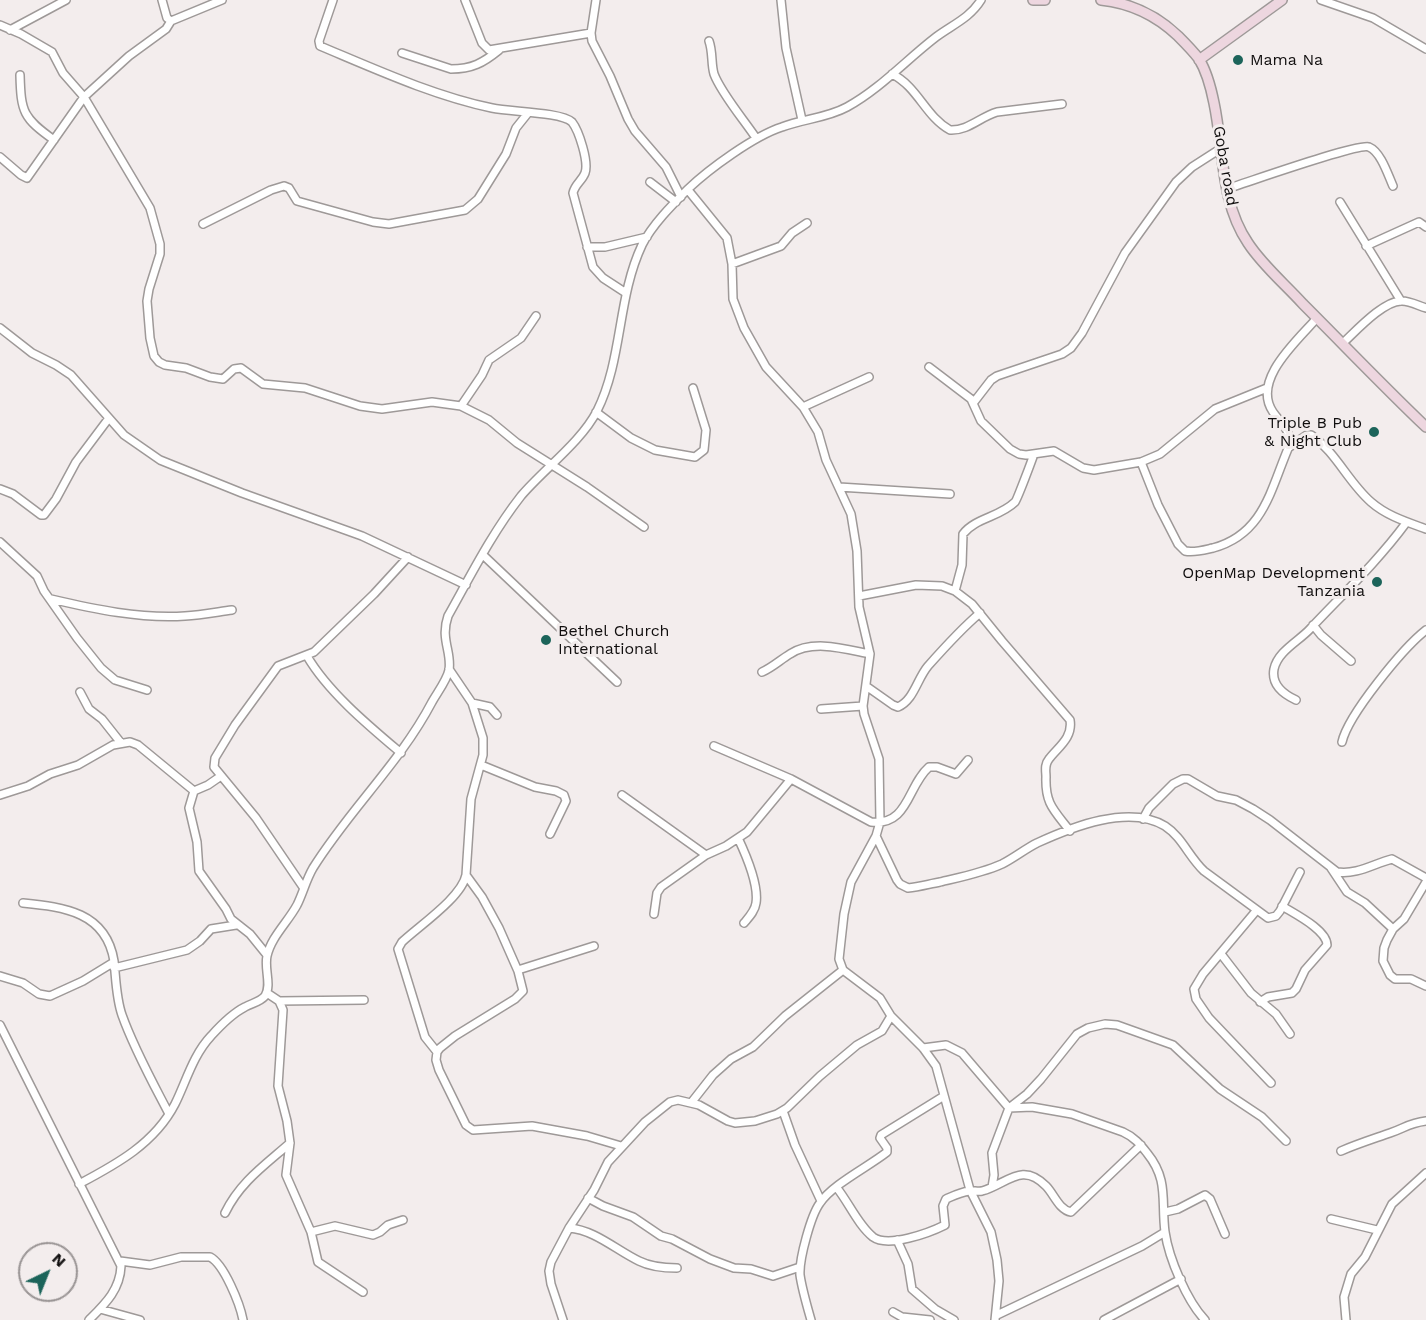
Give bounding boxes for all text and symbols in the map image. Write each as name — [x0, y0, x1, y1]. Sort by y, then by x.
place label: Mama Na — [1250, 50, 1323, 70]
marker: Mama Na — [1231, 53, 1245, 67]
street label: Goba road — [1209, 125, 1241, 207]
place label: Triple B Pub & Night Club — [1264, 413, 1362, 451]
marker: Triple B Pub & Night Club — [1367, 425, 1381, 439]
place label: OpenMap Development Tanzania — [1182, 563, 1365, 601]
marker: OpenMap Development Tanzania — [1370, 575, 1384, 589]
place label: Bethel Church International — [558, 621, 670, 659]
marker: Bethel Church International — [539, 633, 553, 647]
north arrow — [18, 1242, 78, 1302]
text: N — [48, 1249, 70, 1271]

